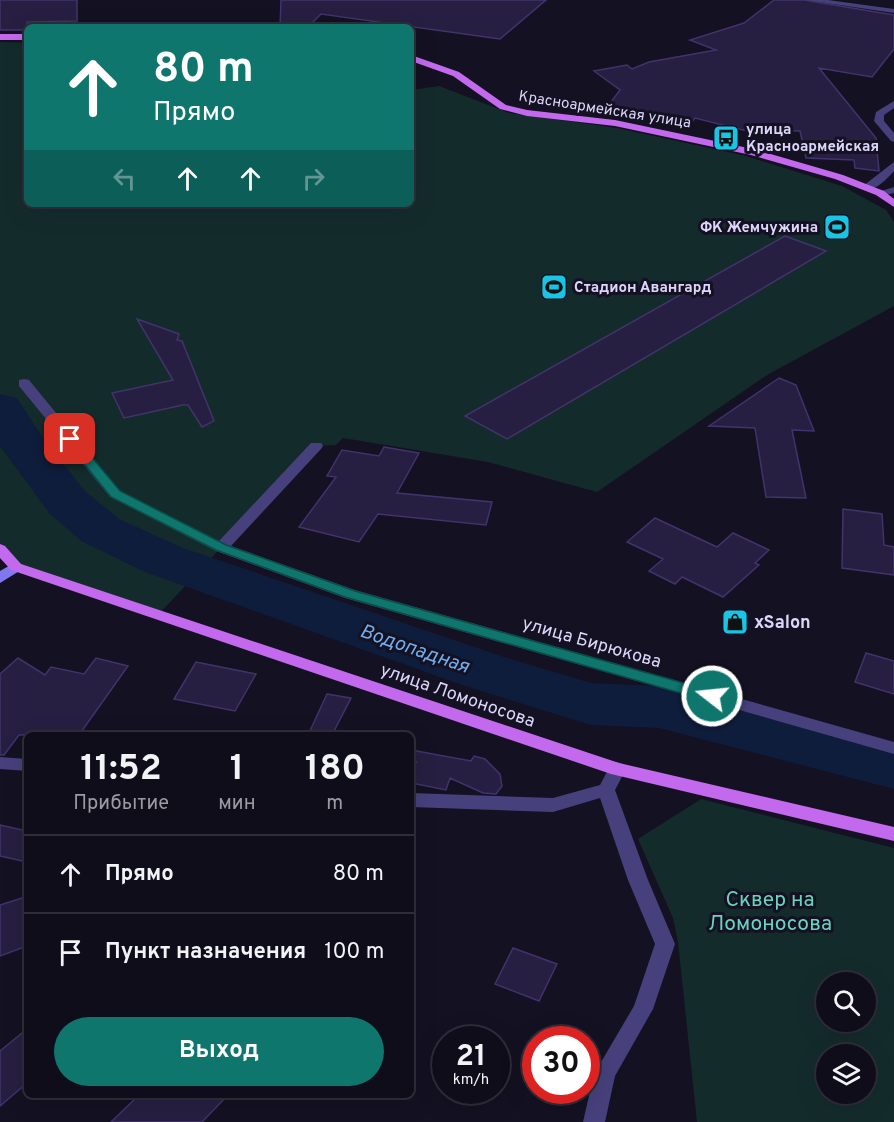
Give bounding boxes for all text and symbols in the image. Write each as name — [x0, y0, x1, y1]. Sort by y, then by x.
text: 80 m — [153, 44, 254, 97]
icon: ahead — [54, 48, 132, 126]
street label: Красноармейская улица — [517, 87, 692, 134]
text: Прямо — [153, 96, 235, 130]
place label: улица Красноармейская — [746, 121, 879, 157]
bus stop icon: улица Красноармейская — [711, 123, 741, 153]
icon: left — [108, 162, 141, 195]
icon: ahead — [171, 162, 204, 195]
icon: ahead — [234, 162, 267, 195]
icon: right — [297, 162, 330, 195]
sports icon: ФК Жемчужина — [822, 212, 852, 242]
place label: ФК Жемчужина — [700, 219, 818, 238]
sports icon: Стадион Авангард — [539, 272, 569, 302]
place label: Стадион Авангард — [574, 279, 711, 298]
pin — [44, 413, 95, 464]
icon: arrive — [53, 422, 86, 455]
shop icon: xSalon — [720, 607, 750, 637]
place label: xSalon — [754, 612, 811, 635]
street label: улица Бирюкова — [519, 613, 664, 674]
water label: Водопадная — [356, 619, 473, 681]
street label: улица Ломоносова — [377, 659, 538, 734]
position arrow — [680, 664, 744, 728]
text: 11:52 — [80, 747, 162, 793]
text: 1 — [230, 747, 244, 793]
text: 180 — [305, 747, 365, 793]
text: Прибытие — [73, 791, 169, 817]
text: мин — [218, 791, 256, 817]
text: m — [326, 791, 343, 817]
icon: ahead — [54, 858, 87, 891]
text: Прямо — [105, 861, 174, 888]
text: 80 m — [333, 861, 384, 888]
park label: Сквер на Ломоносова — [708, 887, 832, 938]
icon: arrive — [54, 936, 87, 969]
text: Пункт назначения — [105, 939, 306, 966]
text: 100 m — [324, 939, 384, 966]
map controls — [816, 972, 876, 1104]
button: search — [816, 972, 876, 1032]
button: Выход — [54, 1017, 384, 1086]
speed limit sign: 30 — [522, 1026, 600, 1104]
text: 21 — [456, 1039, 486, 1076]
button: layers — [816, 1044, 876, 1104]
text: km/h — [453, 1071, 489, 1090]

